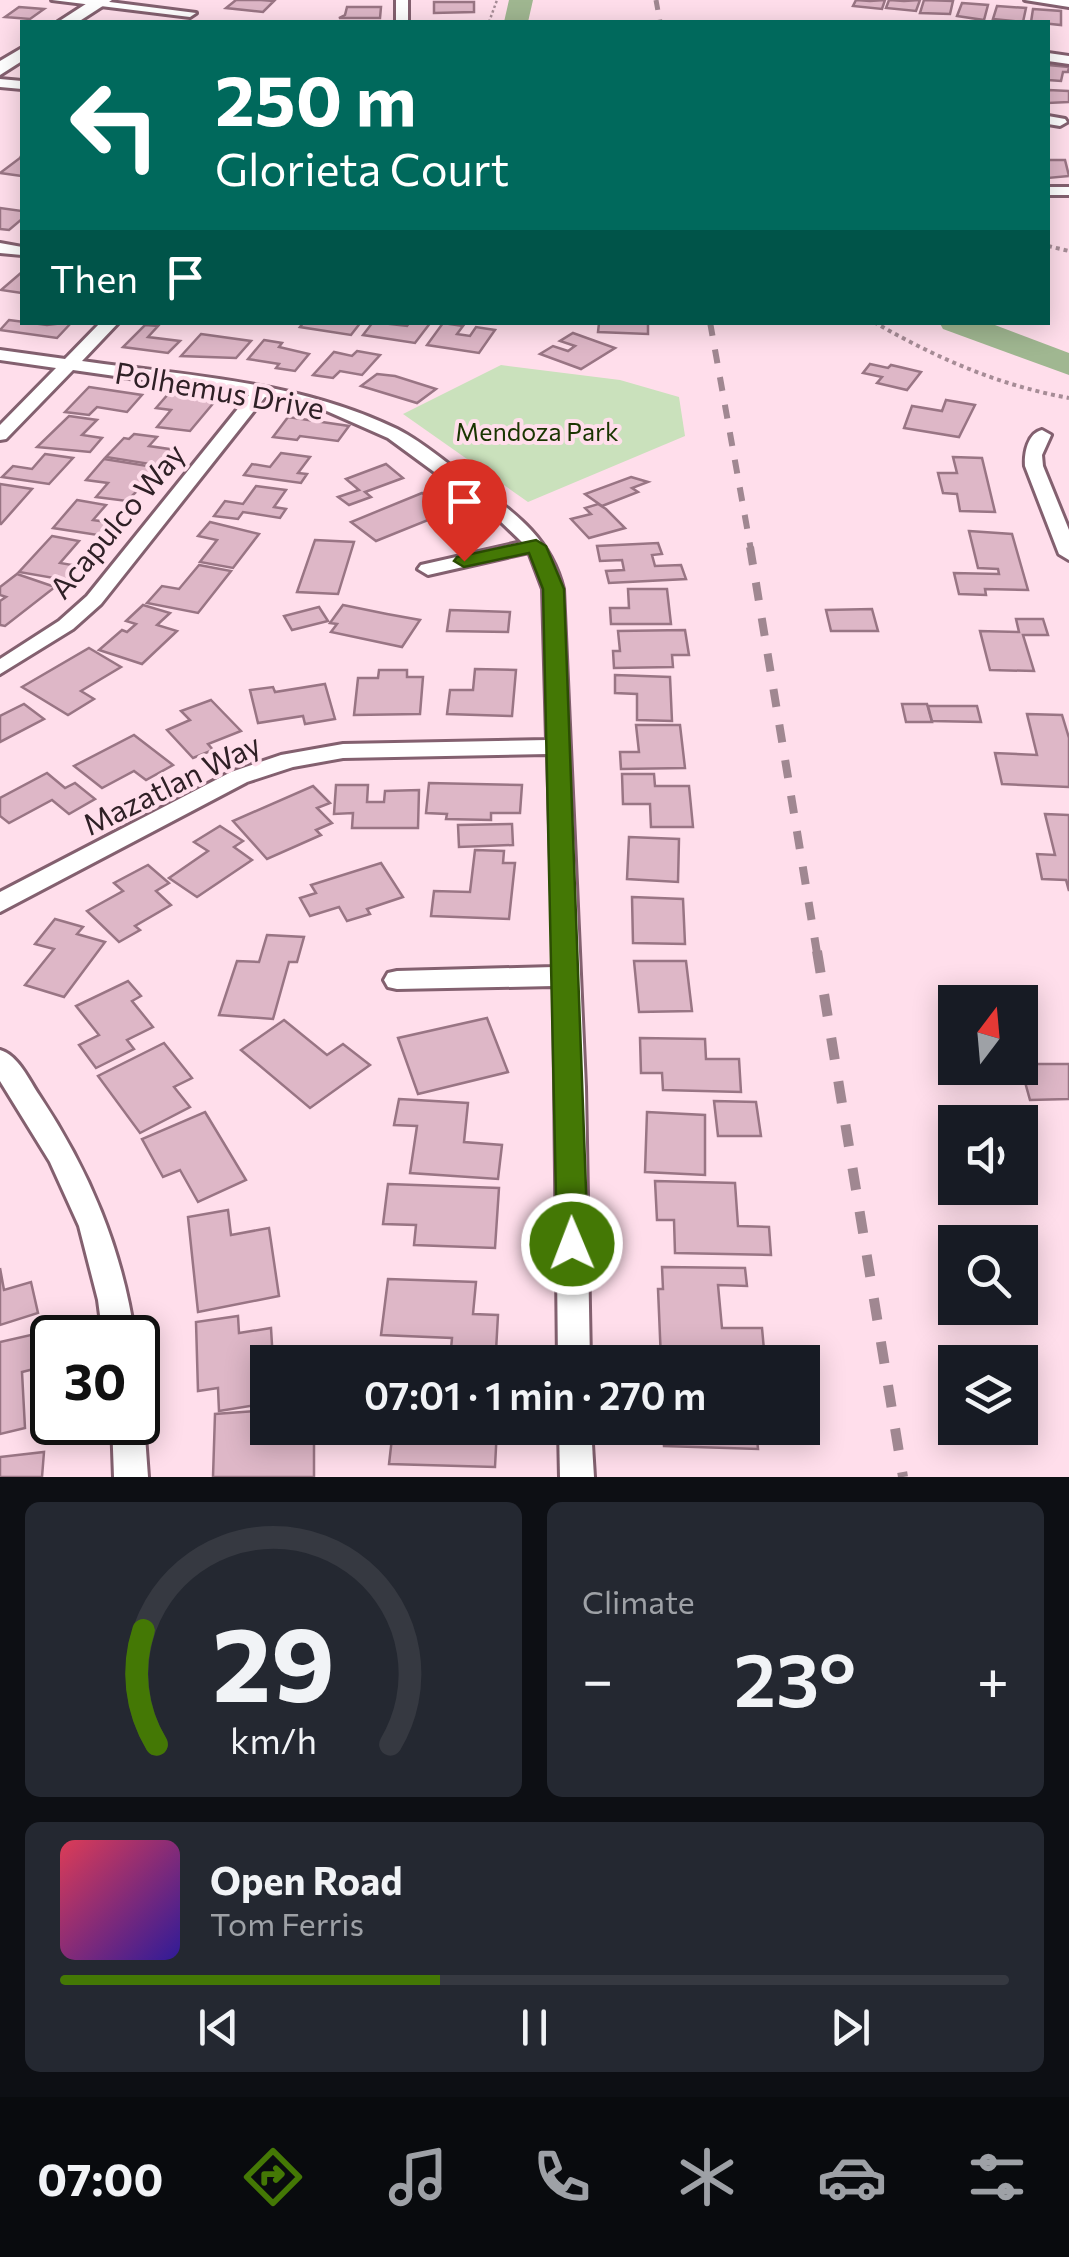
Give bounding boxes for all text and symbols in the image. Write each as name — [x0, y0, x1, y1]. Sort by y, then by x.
text: 250 m — [215, 55, 417, 140]
icon: left — [50, 60, 180, 190]
text: Glorieta Court — [215, 140, 509, 195]
icon: arrive — [158, 250, 213, 305]
text: Then — [50, 254, 138, 301]
street label: Polhemus Drive — [113, 352, 327, 426]
park label: Mendoza Park — [455, 416, 619, 446]
street label: Acapulco Way — [40, 435, 192, 605]
pin — [422, 459, 507, 562]
icon: arrive — [437, 474, 492, 529]
street label: Mazatlan Way — [76, 724, 266, 842]
north arrow — [938, 985, 1038, 1085]
map controls — [938, 985, 1038, 1445]
button: sound — [938, 1105, 1038, 1205]
position arrow — [520, 1192, 624, 1296]
button: search — [938, 1225, 1038, 1325]
speed limit sign: 30 — [30, 1315, 160, 1445]
button: layers — [938, 1345, 1038, 1445]
text: 07:01 · 1 min · 270 m — [364, 1371, 706, 1418]
text: Climate — [582, 1581, 695, 1621]
text: 29 — [212, 1596, 335, 1723]
text: 23° — [734, 1631, 856, 1722]
text: − — [582, 1644, 613, 1711]
text: + — [977, 1644, 1009, 1711]
text: km/h — [230, 1718, 317, 1761]
text: Open Road — [210, 1856, 403, 1903]
text: Tom Ferris — [210, 1903, 364, 1943]
icon: previous — [191, 2000, 246, 2055]
icon: pause — [507, 2000, 562, 2055]
icon: next — [823, 2000, 878, 2055]
icon: directions — [238, 2142, 308, 2212]
icon: music — [383, 2142, 453, 2212]
icon: phone — [527, 2142, 597, 2212]
icon: climate — [672, 2142, 742, 2212]
icon: car — [817, 2142, 887, 2212]
icon: filters — [962, 2142, 1032, 2212]
text: 07:00 — [37, 2150, 163, 2205]

